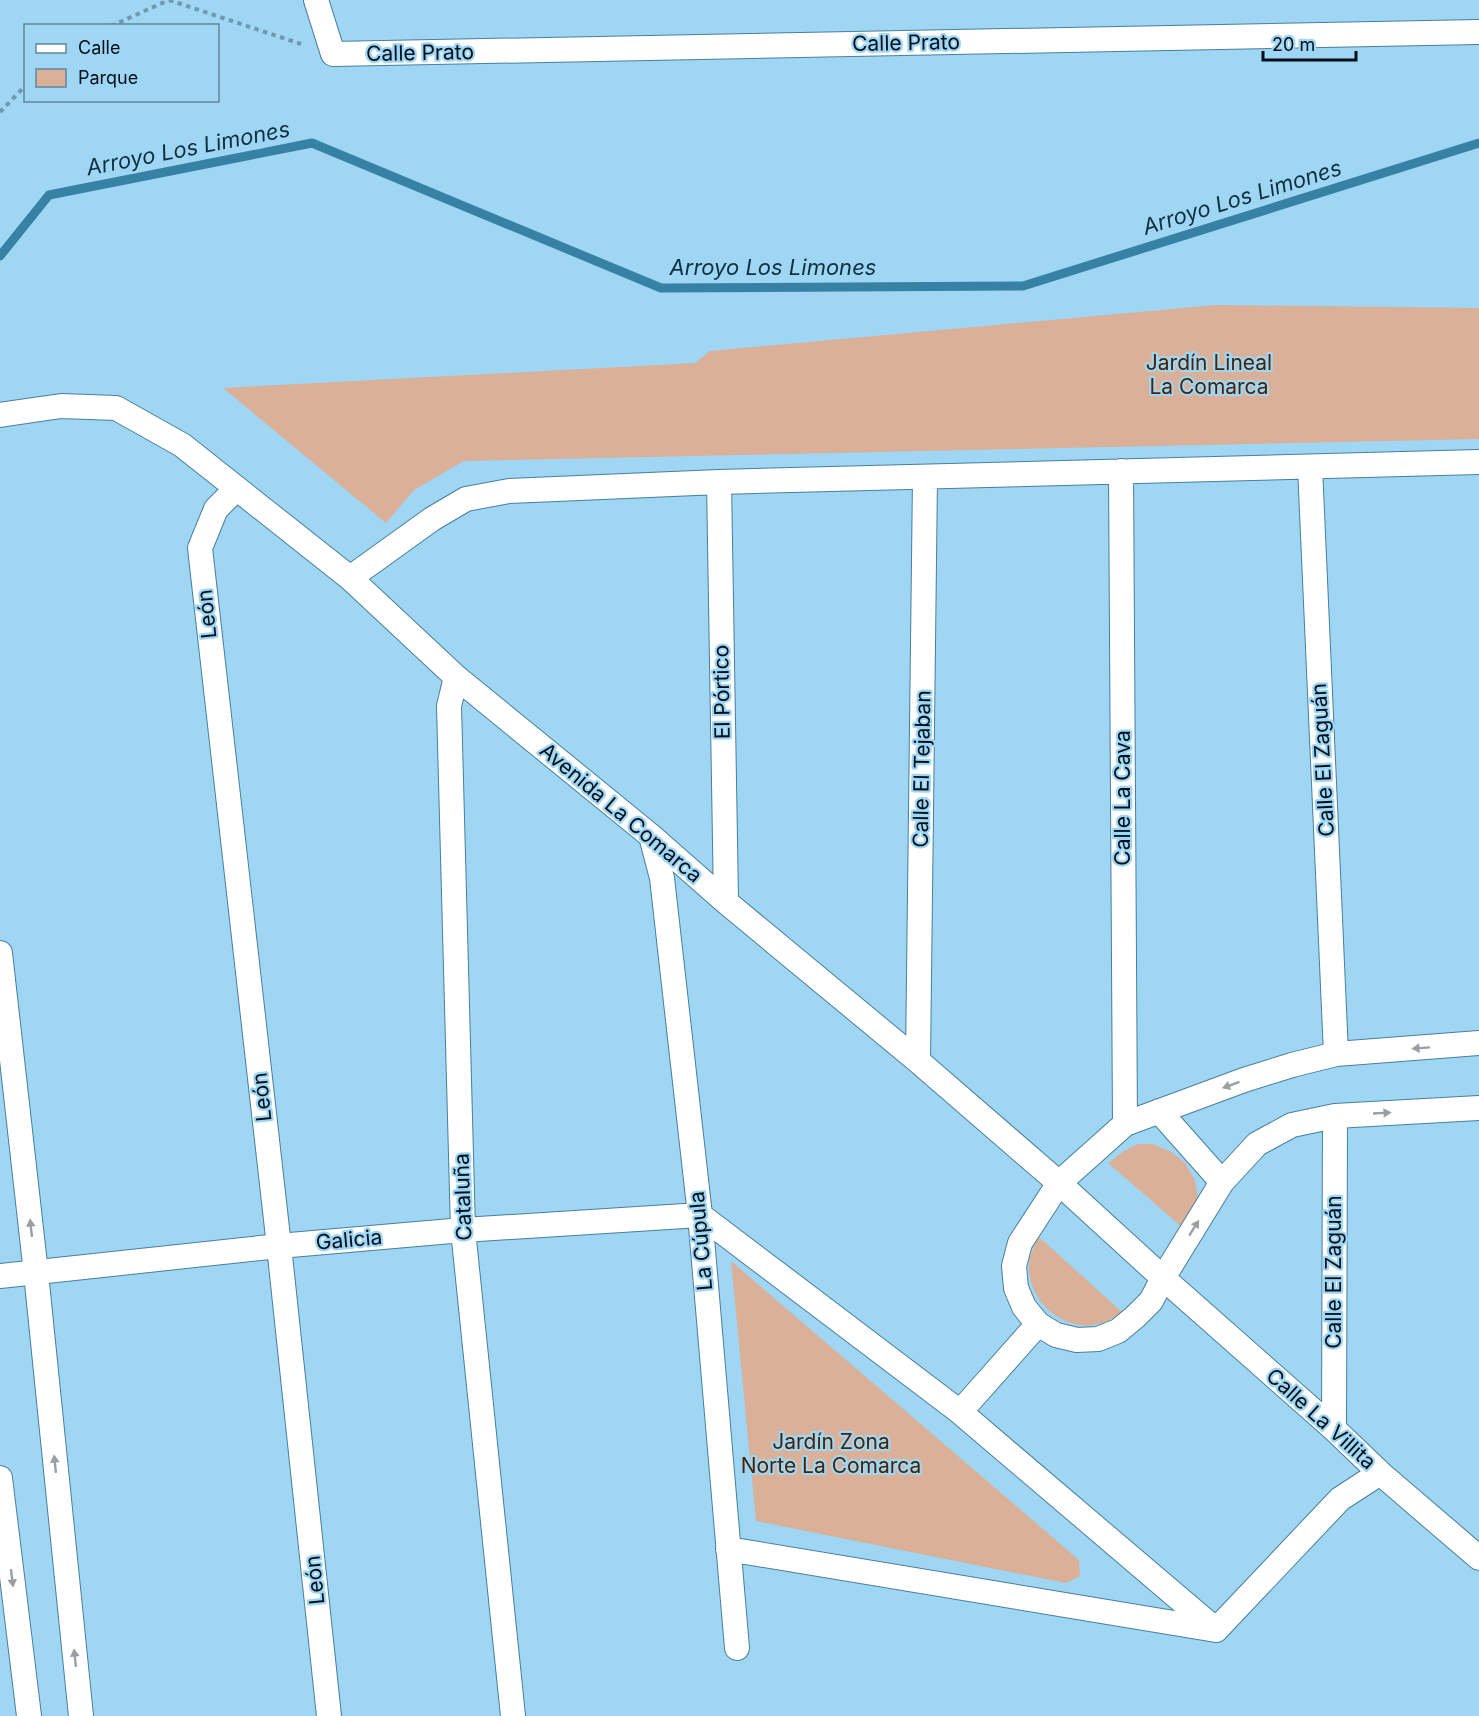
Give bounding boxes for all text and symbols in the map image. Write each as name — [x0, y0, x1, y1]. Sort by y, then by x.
legend — [24, 24, 219, 102]
scale bar — [1263, 24, 1356, 62]
street label: Calle Prato — [852, 29, 960, 56]
text: 20 m — [1272, 34, 1315, 55]
text: Calle — [78, 37, 120, 58]
street label: Calle Prato — [366, 39, 474, 66]
text: Parque — [78, 67, 138, 88]
water label: Arroyo Los Limones — [83, 116, 292, 181]
water label: Arroyo Los Limones — [1138, 154, 1345, 240]
water label: Arroyo Los Limones — [669, 254, 876, 280]
park label: Jardín Lineal La Comarca — [1146, 350, 1272, 399]
street label: León — [192, 588, 222, 640]
street label: El Pórtico — [708, 645, 735, 739]
street label: Calle El Zaguán — [1306, 683, 1339, 837]
street label: Calle El Tejaban — [908, 690, 935, 848]
street label: Calle La Cava — [1110, 730, 1135, 866]
street label: Avenida La Comarca — [535, 737, 707, 888]
one-way arrow — [1411, 1043, 1430, 1052]
street label: León — [247, 1071, 277, 1123]
one-way arrow — [1221, 1081, 1239, 1091]
one-way arrow — [1373, 1109, 1392, 1118]
street label: Cataluña — [448, 1153, 477, 1241]
street label: La Cúpula — [684, 1190, 717, 1292]
street label: Calle El Zaguán — [1321, 1195, 1346, 1349]
one-way arrow — [26, 1219, 35, 1238]
one-way arrow — [1188, 1220, 1199, 1237]
street label: Galicia — [315, 1224, 383, 1255]
street label: Calle La Villita — [1261, 1363, 1381, 1474]
park label: Jardín Zona Norte La Comarca — [741, 1429, 921, 1478]
one-way arrow — [50, 1454, 60, 1473]
street label: León — [300, 1554, 330, 1606]
one-way arrow — [7, 1568, 17, 1587]
one-way arrow — [70, 1648, 80, 1667]

